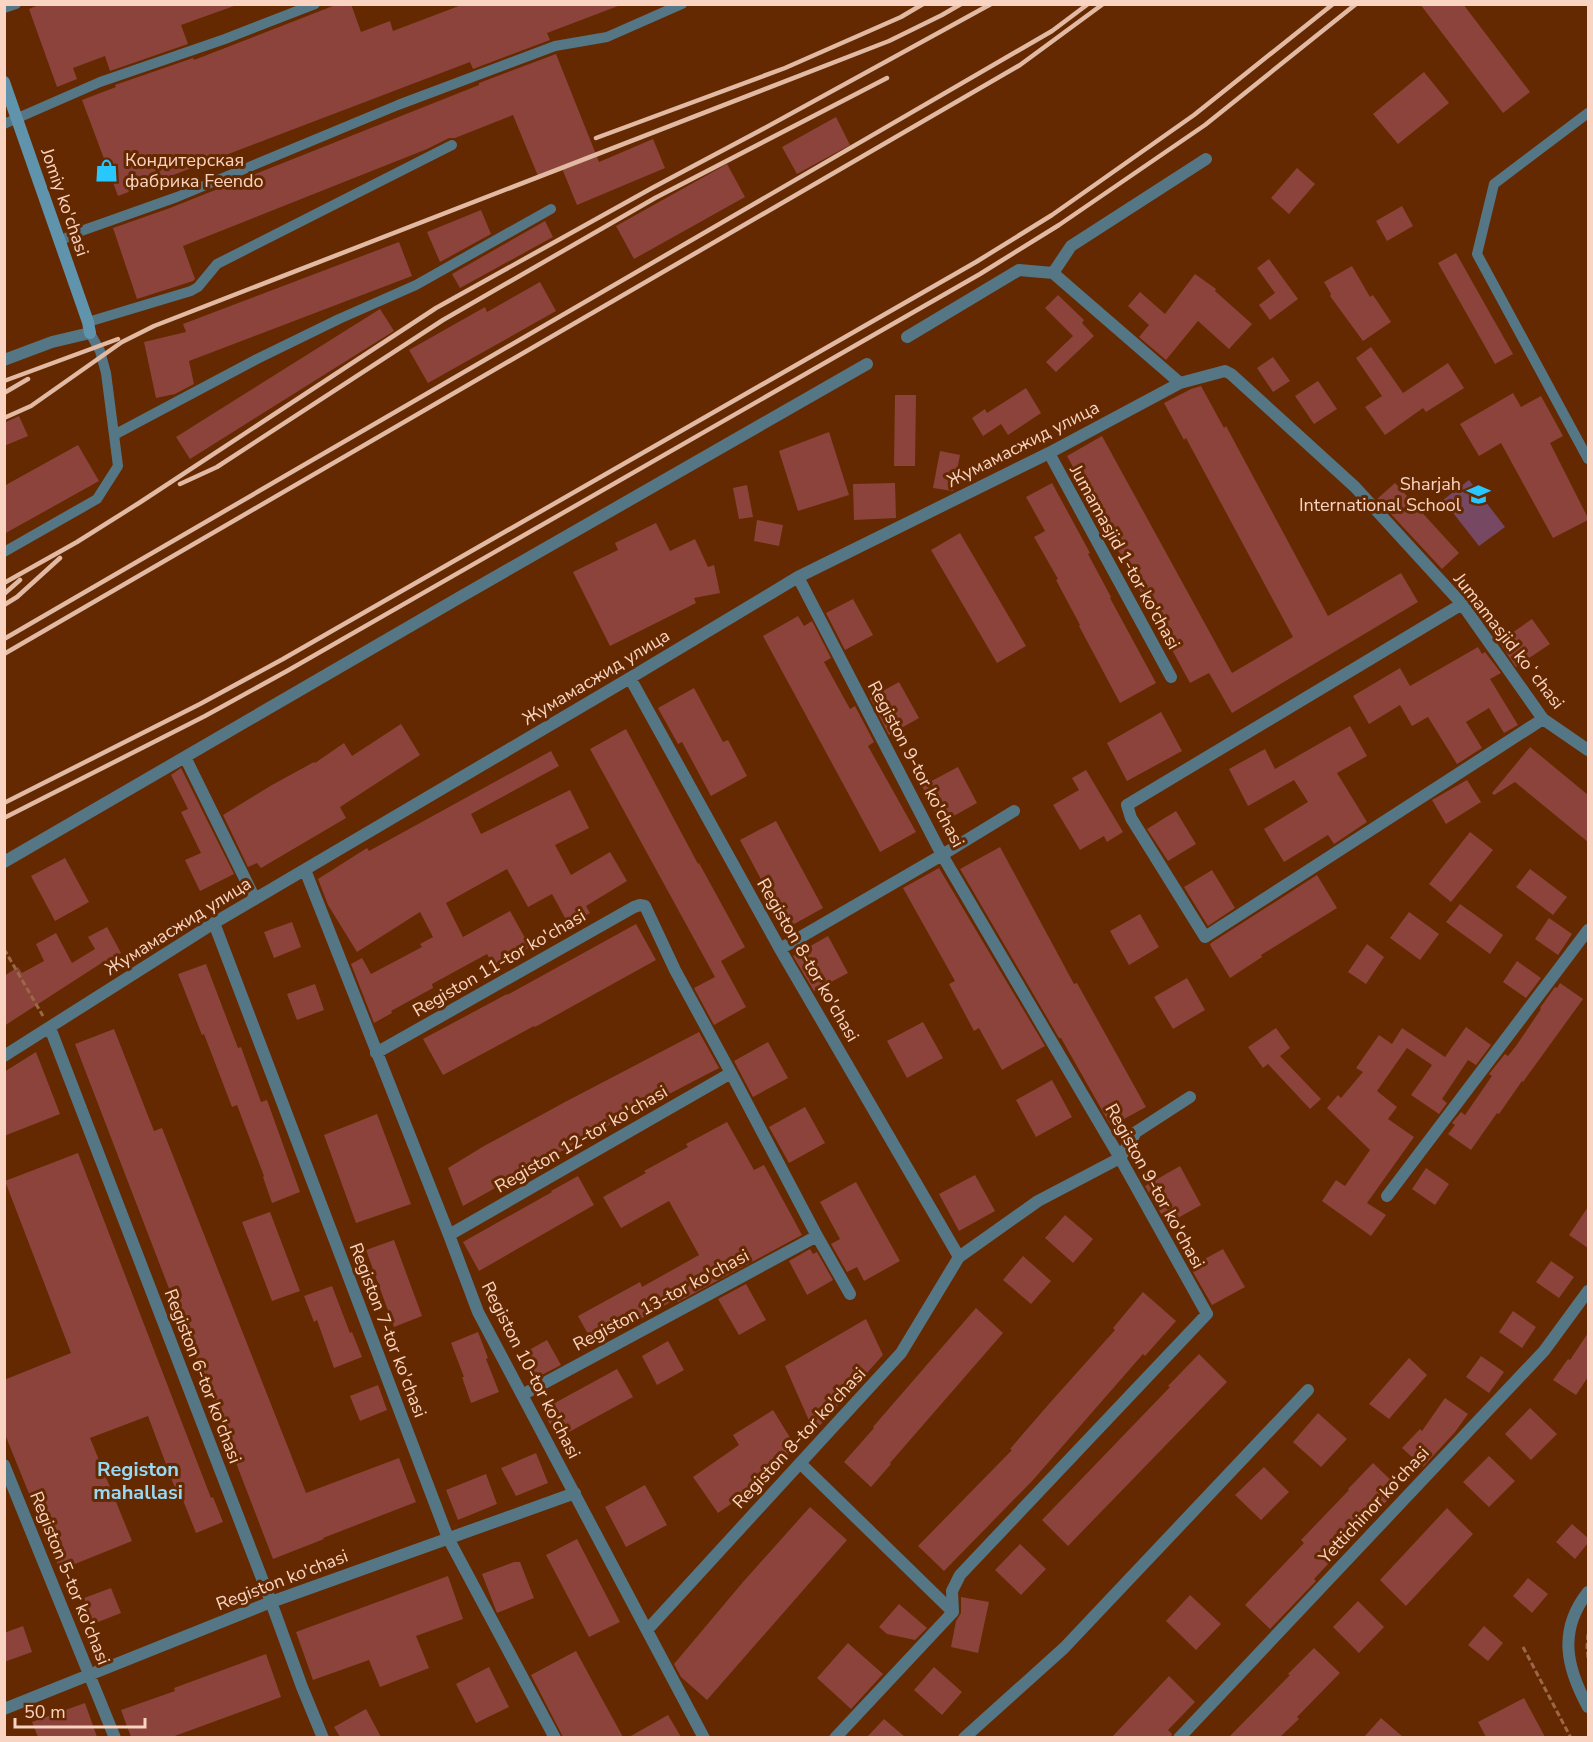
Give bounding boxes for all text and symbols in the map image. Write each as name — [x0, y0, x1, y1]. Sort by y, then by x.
street label: Jomiy ko'chasi — [35, 144, 95, 259]
place label: Кондитерская фабрика Feendo — [125, 148, 264, 193]
shop icon: Кондитерская фабрика Feendo — [94, 157, 120, 183]
street label: Жумамасжид улица — [943, 395, 1103, 493]
street label: Jumamasjid 1-tor ko'chasi — [1064, 460, 1186, 654]
place label: Sharjah International School — [1299, 472, 1462, 517]
school or university icon: Sharjah International School — [1466, 481, 1492, 507]
street label: Jumamasjid koʻchasi — [1448, 567, 1570, 714]
street label: Жумамасжид улица — [518, 623, 674, 731]
street label: Registon 9-tor ko'chasi — [862, 677, 970, 851]
street label: Жумамасжид улица — [100, 871, 256, 981]
street label: Registon 8-tor ko'chasi — [751, 874, 865, 1046]
street label: Registon 11-tor ko'chasi — [408, 904, 590, 1022]
street label: Registon 12-tor ko'chasi — [490, 1080, 672, 1198]
street label: Registon 9-tor ko'chasi — [1100, 1099, 1210, 1273]
street label: Registon 7-tor ko'chasi — [344, 1239, 432, 1421]
street label: Registon 13-tor ko'chasi — [569, 1243, 753, 1357]
street label: Registon 10-tor ko'chasi — [476, 1277, 586, 1463]
street label: Registon 6-tor ko'chasi — [159, 1285, 247, 1467]
street label: Registon 8-tor ko'chasi — [727, 1362, 871, 1514]
street label: Yettichinor ko‘chasi — [1313, 1441, 1435, 1569]
district label: Registon mahallasi — [93, 1456, 183, 1506]
street label: Registon 5-tor ko'chasi — [24, 1488, 116, 1668]
street label: Registon ko'chasi — [213, 1544, 351, 1616]
scale bar — [15, 1691, 146, 1729]
text: 50 m — [24, 1700, 66, 1724]

